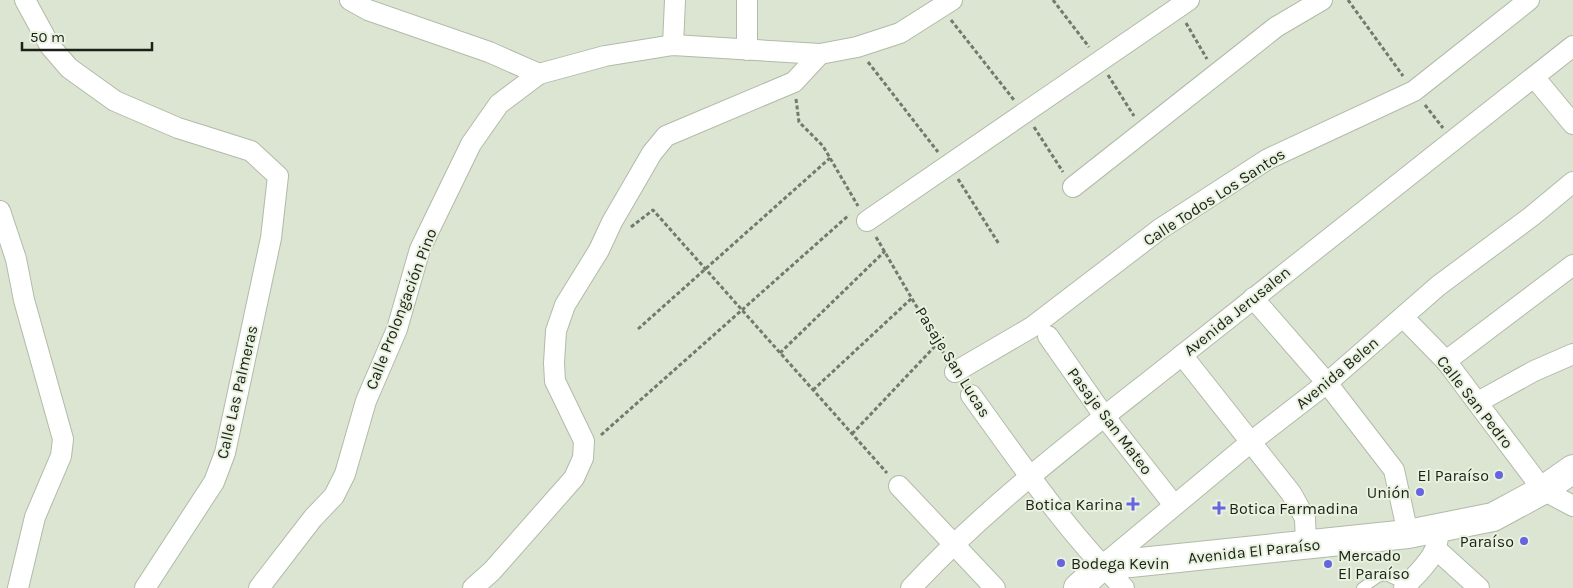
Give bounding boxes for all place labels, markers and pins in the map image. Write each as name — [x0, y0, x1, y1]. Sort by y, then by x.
place label: El Paraíso — [1418, 466, 1489, 485]
marker: El Paraíso — [1493, 469, 1505, 481]
place label: Unión — [1367, 483, 1410, 502]
marker: Unión — [1414, 486, 1426, 498]
place label: Botica Karina — [1025, 495, 1123, 514]
marker: Botica Karina — [1127, 498, 1139, 510]
place label: Botica Farmadina — [1229, 499, 1358, 518]
marker: Botica Farmadina — [1213, 502, 1225, 514]
place label: Paraíso — [1460, 532, 1514, 551]
marker: Paraíso — [1518, 535, 1530, 547]
place label: Mercado El Paraíso — [1338, 546, 1409, 583]
place label: Bodega Kevin — [1071, 554, 1169, 573]
marker: Bodega Kevin — [1055, 557, 1067, 569]
marker: Mercado El Paraíso — [1322, 558, 1334, 570]

